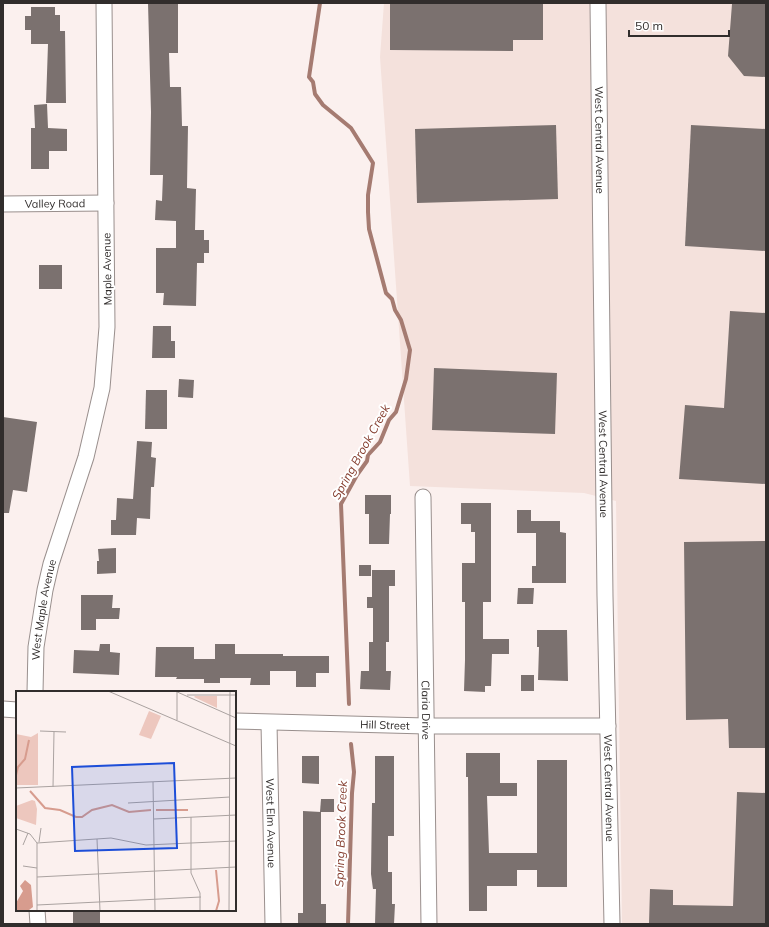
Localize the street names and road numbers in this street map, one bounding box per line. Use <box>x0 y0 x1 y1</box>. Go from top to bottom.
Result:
street label: West Central Avenue <box>592 86 607 194</box>
street label: Valley Road <box>25 196 85 211</box>
street label: Maple Avenue <box>99 233 115 305</box>
street label: West Central Avenue <box>596 410 611 518</box>
street label: West Maple Avenue <box>29 557 59 660</box>
street label: Claria Drive <box>419 680 433 740</box>
street label: Hill Street <box>360 717 410 733</box>
street label: West Central Avenue <box>601 734 617 842</box>
street label: West Elm Avenue <box>263 778 279 868</box>

